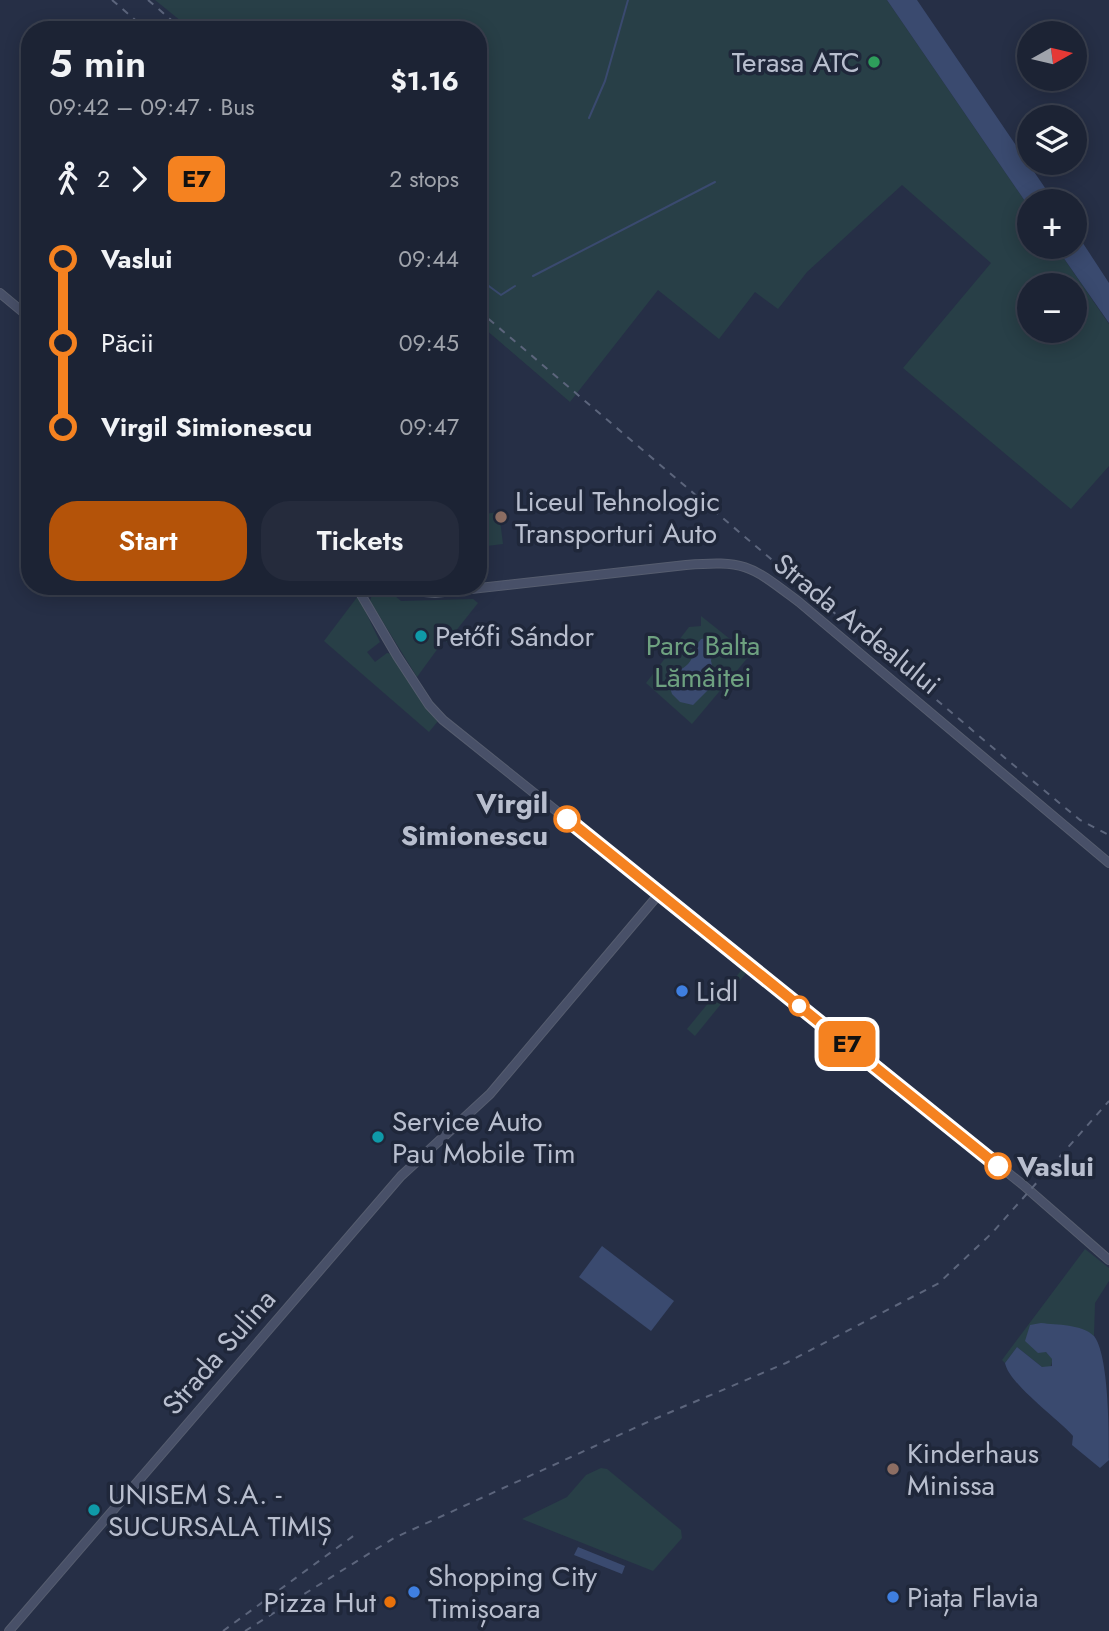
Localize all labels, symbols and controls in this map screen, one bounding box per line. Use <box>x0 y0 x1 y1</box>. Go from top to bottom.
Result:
north arrow <box>1017 21 1087 91</box>
map controls <box>1017 21 1087 343</box>
text: 5 min <box>49 36 146 91</box>
place label: Terasa ATC <box>732 42 860 83</box>
marker: Terasa ATC <box>866 54 882 70</box>
text: $1.16 <box>391 62 459 100</box>
text: 09:42 – 09:47 · Bus <box>49 90 255 124</box>
button: layers <box>1017 105 1087 175</box>
icon: walk <box>49 160 87 198</box>
icon: forward <box>120 160 158 198</box>
text: E7 <box>182 161 211 196</box>
text: 2 <box>97 162 110 196</box>
text: 2 stops <box>389 162 459 196</box>
button: + <box>1017 189 1087 259</box>
text: Vaslui <box>101 240 173 278</box>
text: 09:44 <box>398 242 459 276</box>
button: − <box>1017 273 1087 343</box>
text: Păcii <box>101 324 154 362</box>
text: 09:45 <box>399 326 459 360</box>
text: Virgil Simionescu <box>101 408 312 446</box>
text: 09:47 <box>400 410 459 444</box>
place label: Liceul Tehnologic Transporturi Auto <box>515 481 720 554</box>
button: Start <box>49 501 247 581</box>
button: Tickets <box>261 501 459 581</box>
marker: Liceul Tehnologic Transporturi Auto <box>493 509 509 525</box>
street label: Strada Ardealului <box>765 544 949 704</box>
place label: Petőfi Sándor <box>435 616 594 657</box>
park label: Parc Balta Lămâiței <box>646 625 760 698</box>
marker: Petőfi Sándor <box>413 628 429 644</box>
place label: Virgil Simionescu <box>401 783 548 856</box>
marker: Virgil Simionescu <box>554 806 580 832</box>
place label: Lidl <box>696 971 738 1012</box>
marker: Lidl <box>674 983 690 999</box>
unlabelled marker <box>789 996 809 1016</box>
line badge: E7 <box>816 1021 878 1067</box>
text: E7 <box>833 1026 861 1061</box>
place label: Service Auto Pau Mobile Tim <box>392 1101 576 1174</box>
marker: Service Auto Pau Mobile Tim <box>370 1129 386 1145</box>
place label: Vaslui <box>1016 1146 1094 1187</box>
marker: Vaslui <box>985 1153 1011 1179</box>
street label: Strada Sulina <box>153 1280 285 1424</box>
place label: Kinderhaus Minissa <box>907 1433 1039 1506</box>
marker: Kinderhaus Minissa <box>885 1461 901 1477</box>
place label: UNISEM S.A. - SUCURSALA TIMIȘ <box>108 1474 332 1547</box>
marker: UNISEM S.A. - SUCURSALA TIMIȘ <box>86 1502 102 1518</box>
place label: Shopping City Timișoara <box>428 1556 598 1629</box>
place label: Piața Flavia <box>907 1577 1039 1618</box>
place label: Pizza Hut <box>263 1582 376 1623</box>
marker: Shopping City Timișoara <box>406 1584 422 1600</box>
marker: Piața Flavia <box>885 1589 901 1605</box>
marker: Pizza Hut <box>382 1594 398 1610</box>

